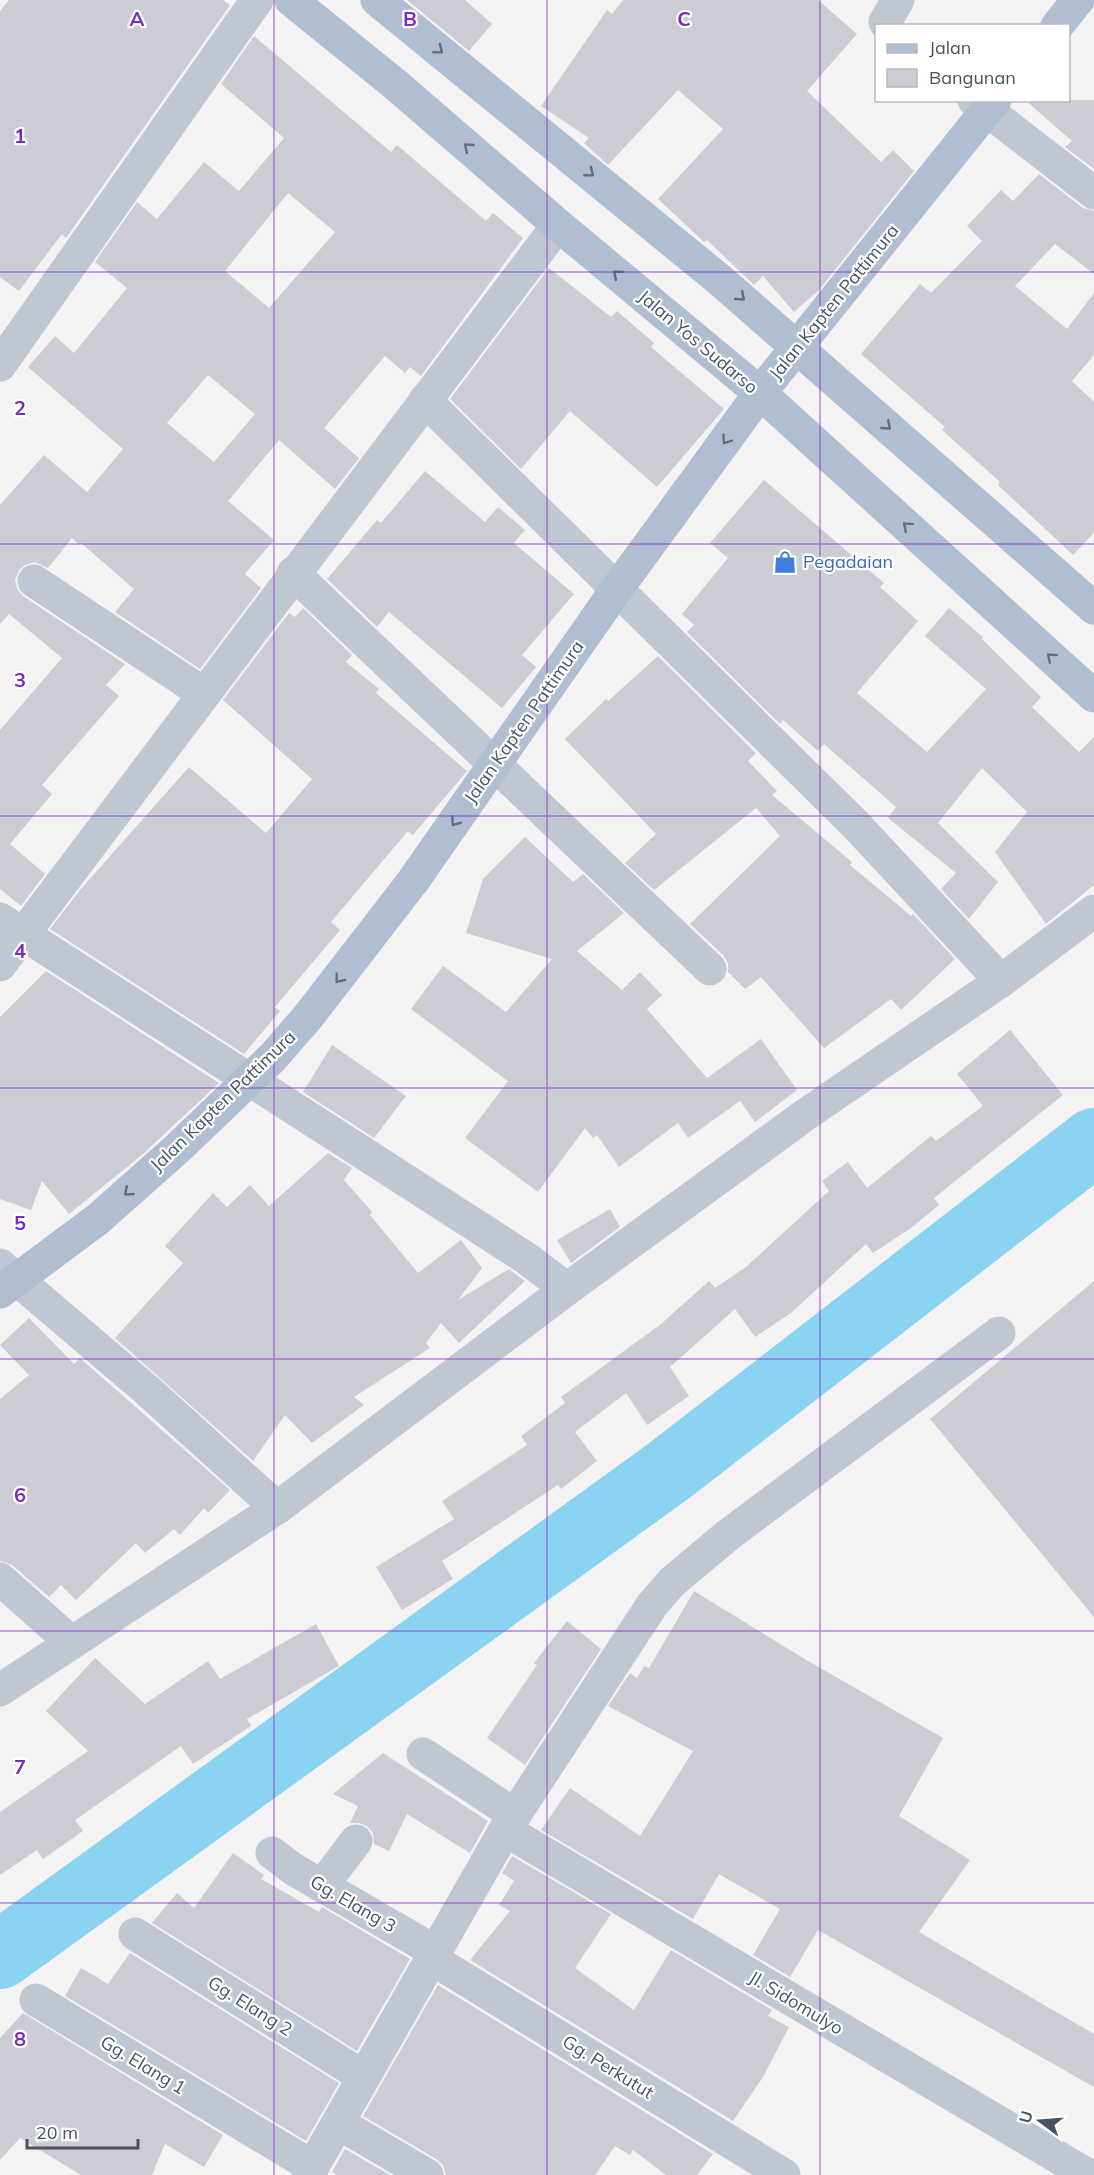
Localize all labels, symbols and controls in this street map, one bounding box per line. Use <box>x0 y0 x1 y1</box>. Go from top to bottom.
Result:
text: A <box>130 6 145 31</box>
text: B <box>403 6 417 31</box>
text: C <box>677 6 691 31</box>
legend <box>875 24 1070 102</box>
text: Jalan <box>929 36 971 59</box>
one-way arrow <box>432 43 443 54</box>
text: Bangunan <box>929 66 1016 89</box>
text: 1 <box>14 123 26 148</box>
one-way arrow <box>464 144 475 155</box>
one-way arrow <box>583 166 594 177</box>
street label: Jalan Kapten Pattimura <box>764 219 903 384</box>
one-way arrow <box>613 270 624 281</box>
street label: Jalan Yos Sudarso <box>634 285 763 398</box>
one-way arrow <box>734 290 745 301</box>
text: 2 <box>14 395 26 420</box>
one-way arrow <box>880 419 891 430</box>
one-way arrow <box>722 434 733 445</box>
one-way arrow <box>903 522 913 533</box>
shop icon: Pegadaian <box>772 549 798 575</box>
place label: Pegadaian <box>803 550 893 573</box>
street label: Jalan Kapten Pattimura <box>459 636 588 808</box>
one-way arrow <box>1047 653 1057 664</box>
text: 3 <box>14 667 26 692</box>
one-way arrow <box>451 815 462 826</box>
text: 4 <box>14 938 26 963</box>
one-way arrow <box>335 972 346 983</box>
street label: Jalan Kapten Pattimura <box>145 1025 300 1176</box>
one-way arrow <box>125 1185 135 1196</box>
text: 5 <box>14 1210 26 1235</box>
text: 6 <box>14 1482 26 1507</box>
text: 7 <box>14 1754 26 1779</box>
street label: Gg. Elang 3 <box>306 1870 400 1937</box>
street label: Jl. Sidomulyo <box>745 1965 848 2040</box>
street label: Gg. Elang 2 <box>204 1971 297 2041</box>
text: 8 <box>14 2026 26 2051</box>
street label: Gg. Elang 1 <box>96 2030 190 2099</box>
street label: Gg. Perkutut <box>558 2030 658 2104</box>
north arrow <box>1010 2091 1070 2151</box>
text: U <box>1014 2108 1037 2125</box>
scale bar <box>27 2112 138 2150</box>
text: 20 m <box>36 2121 78 2144</box>

